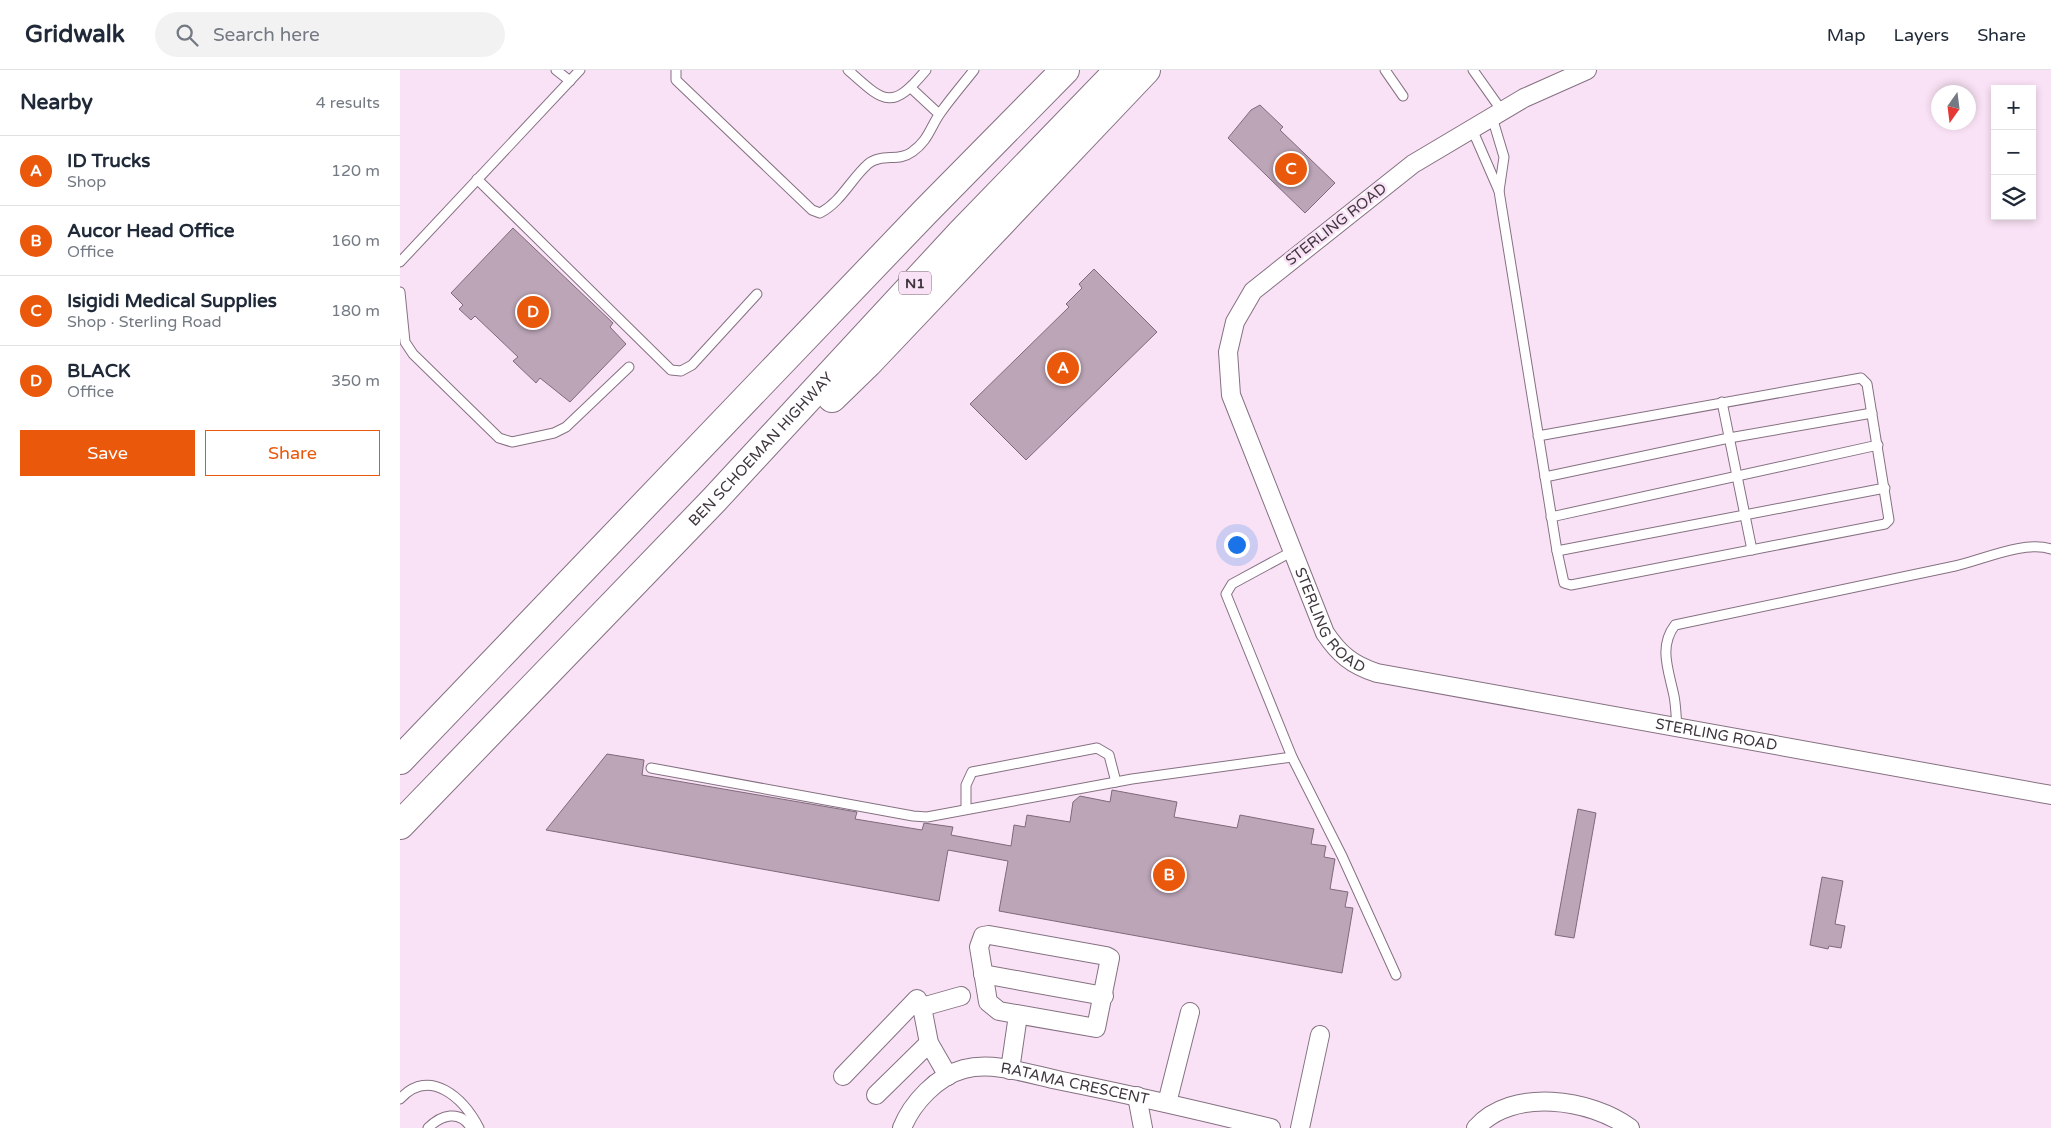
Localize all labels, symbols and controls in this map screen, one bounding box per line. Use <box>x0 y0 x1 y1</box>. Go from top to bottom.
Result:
search box <box>155 12 505 57</box>
text: Gridwalk <box>25 20 125 49</box>
icon: search <box>173 21 201 49</box>
text: Search here <box>213 24 320 46</box>
text: Map <box>1827 24 1866 46</box>
text: Layers <box>1894 24 1949 46</box>
text: Share <box>1977 24 2026 46</box>
north arrow <box>1931 85 1976 130</box>
map controls <box>1991 85 2036 220</box>
button: + <box>1991 85 2036 130</box>
text: Nearby <box>20 90 93 115</box>
text: 4 results <box>316 93 380 113</box>
button: − <box>1991 130 2036 175</box>
text: ID Trucks <box>67 150 150 172</box>
pin: C <box>1275 150 1307 188</box>
text: A <box>30 161 42 181</box>
text: 120 m <box>331 161 380 181</box>
text: Shop <box>67 172 106 192</box>
button: layers <box>1991 175 2036 220</box>
street label: STERLING ROAD <box>1282 179 1390 269</box>
text: Aucor Head Office <box>67 220 235 242</box>
text: B <box>30 231 42 251</box>
text: 160 m <box>331 231 380 251</box>
text: Office <box>67 242 114 262</box>
road number: N1 <box>899 272 931 294</box>
text: Isigidi Medical Supplies <box>67 290 277 312</box>
pin: D <box>517 293 549 331</box>
text: C <box>30 301 42 321</box>
text: 180 m <box>331 301 380 321</box>
text: Shop · Sterling Road <box>67 312 222 332</box>
pin: A <box>1047 349 1079 387</box>
text: BLACK <box>67 360 131 382</box>
street label: BEN SCHOEMAN HIGHWAY <box>685 368 837 530</box>
text: D <box>30 371 42 391</box>
text: 350 m <box>331 371 380 391</box>
text: Office <box>67 382 114 402</box>
button: Save <box>20 430 195 476</box>
button: Share <box>205 430 380 476</box>
your location <box>1224 532 1250 558</box>
street label: STERLING ROAD <box>1291 565 1368 676</box>
street label: STERLING ROAD <box>1654 715 1779 754</box>
pin: B <box>1153 856 1185 894</box>
street label: RATAMA CRESCENT <box>999 1059 1151 1108</box>

